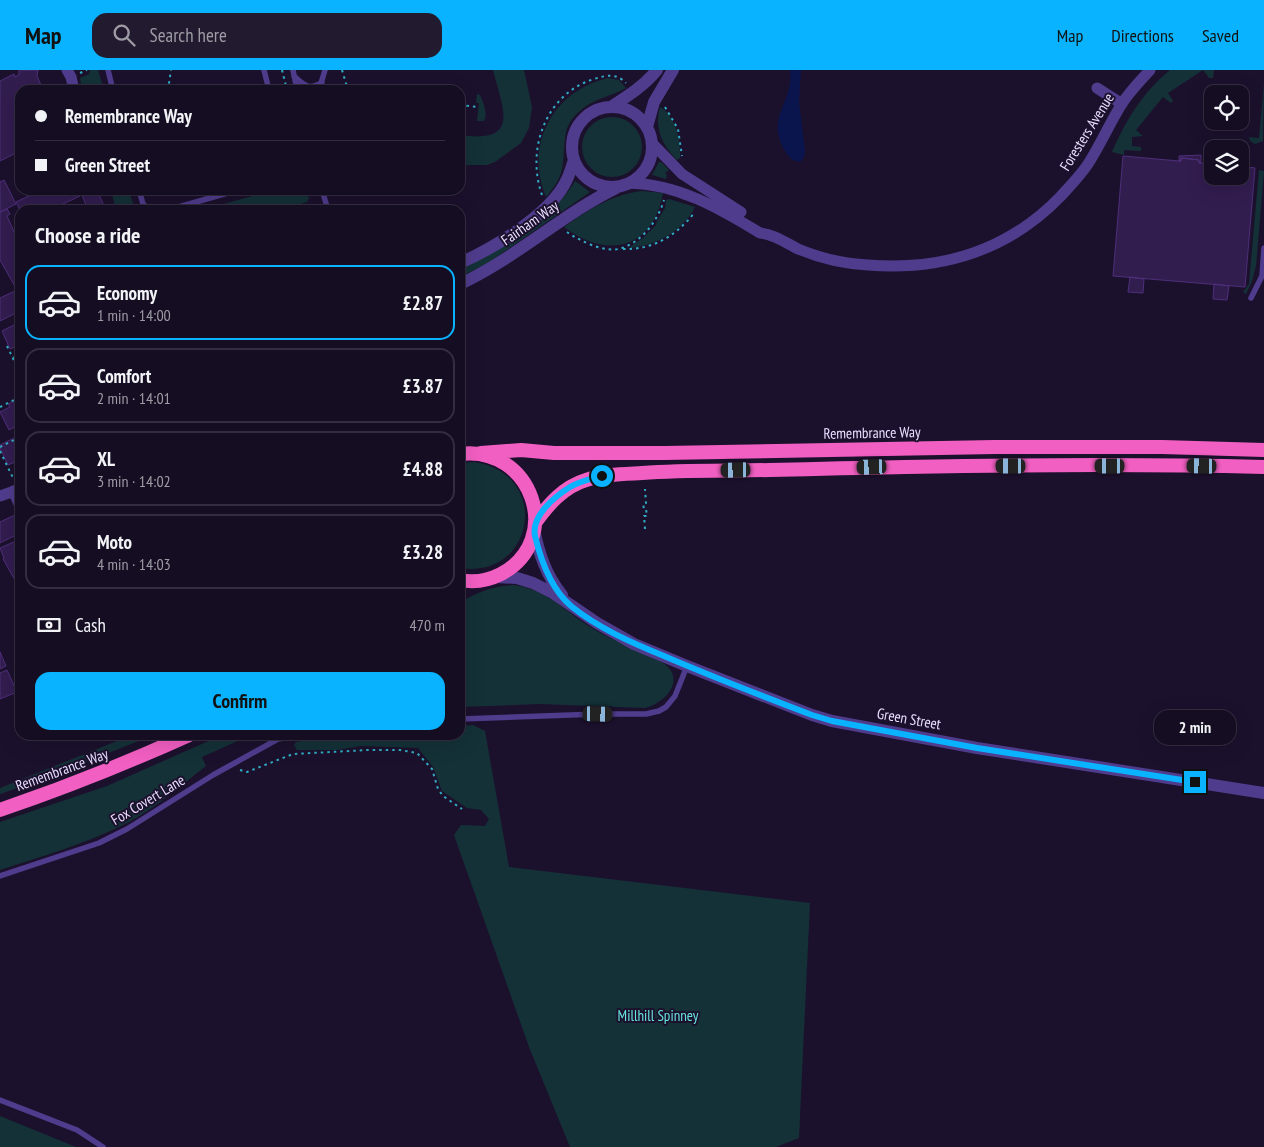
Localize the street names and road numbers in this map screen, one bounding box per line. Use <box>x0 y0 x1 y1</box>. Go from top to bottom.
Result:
street label: Foresters Avenue <box>1055 89 1118 174</box>
street label: Fairham Way <box>497 196 563 249</box>
street label: Remembrance Way <box>823 422 921 443</box>
street label: Green Street <box>876 704 943 733</box>
street label: Remembrance Way <box>13 744 111 795</box>
street label: Fox Covert Lane <box>107 770 188 829</box>

